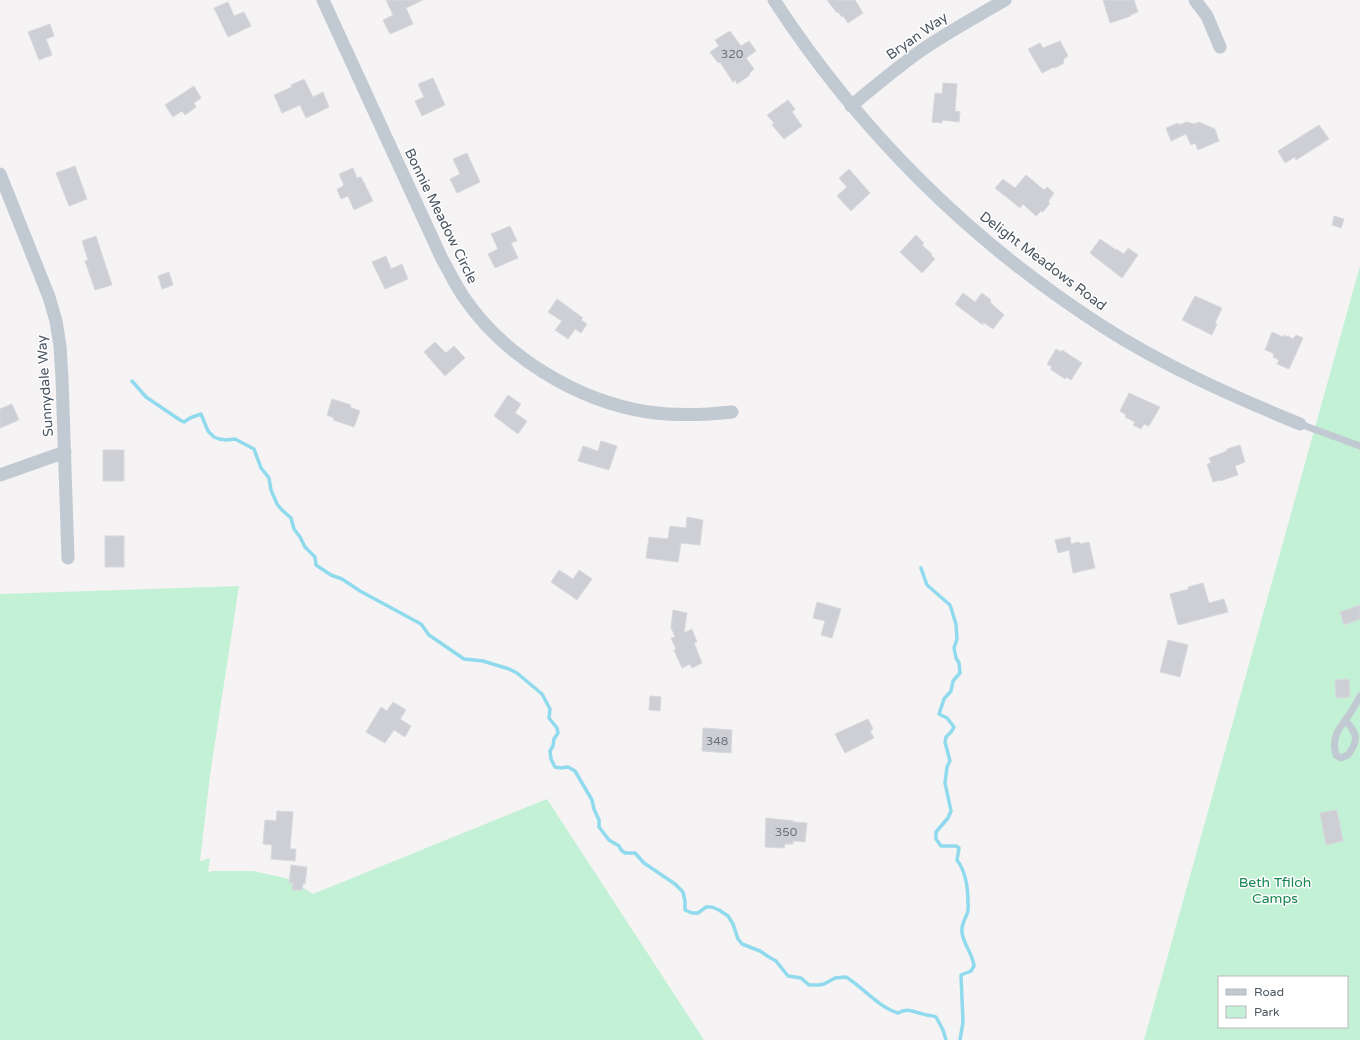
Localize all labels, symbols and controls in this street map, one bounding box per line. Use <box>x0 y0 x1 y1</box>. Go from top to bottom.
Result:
street label: Bryan Way <box>883 8 951 63</box>
house number: 320 <box>721 47 744 61</box>
street label: Bonnie Meadow Circle <box>401 145 481 287</box>
street label: Delight Meadows Road <box>976 208 1110 314</box>
street label: Sunnydale Way <box>33 334 57 437</box>
house number: 348 <box>706 734 728 748</box>
house number: 350 <box>775 825 798 839</box>
park label: Beth Tfiloh Camps <box>1239 874 1311 907</box>
legend <box>1218 976 1348 1028</box>
text: Road <box>1254 985 1284 999</box>
text: Park <box>1254 1005 1280 1019</box>

